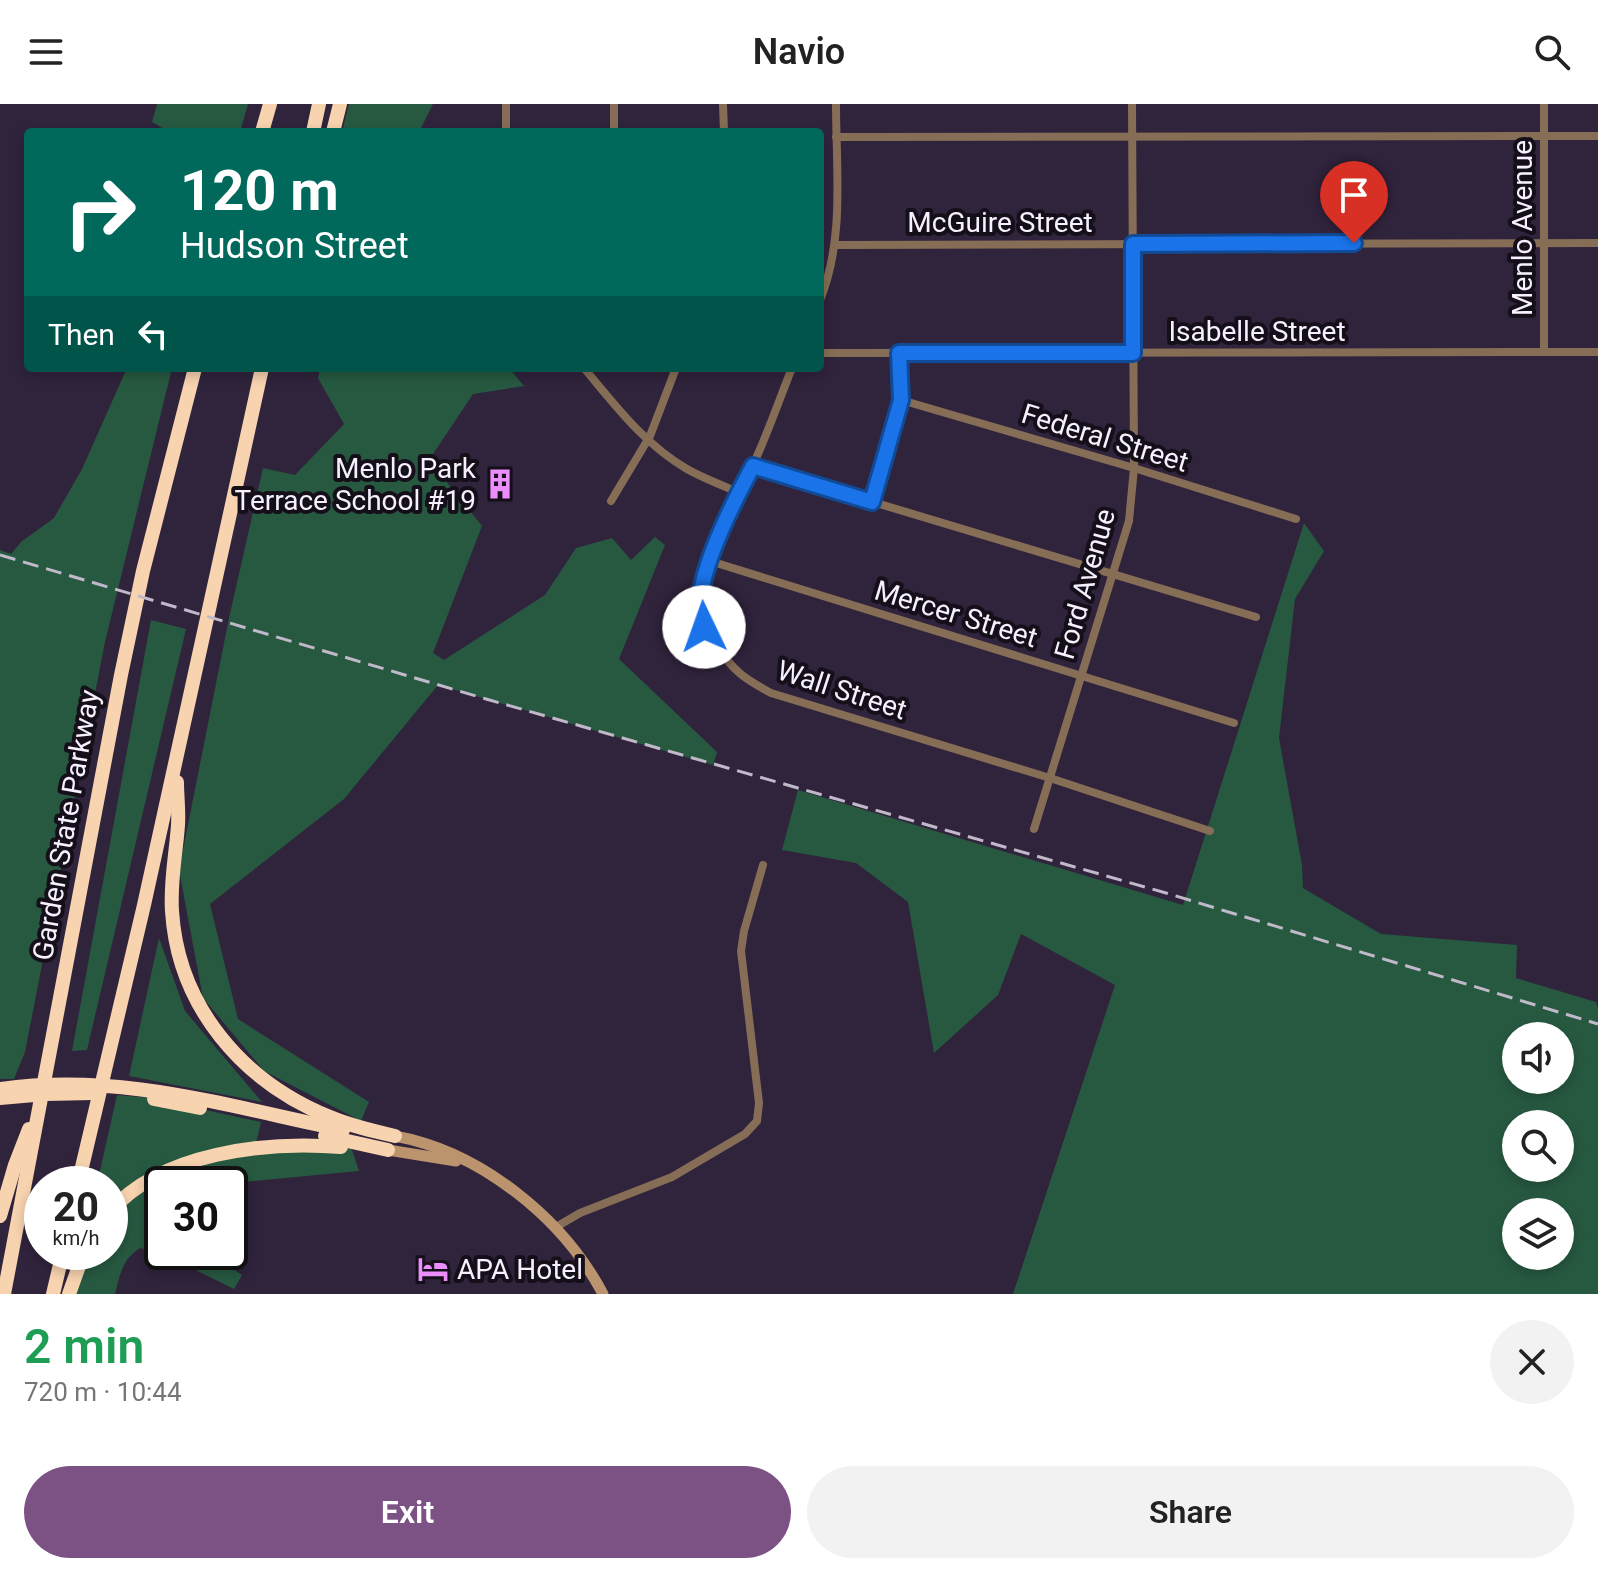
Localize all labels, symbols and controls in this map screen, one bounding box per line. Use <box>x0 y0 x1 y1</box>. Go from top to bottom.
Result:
icon: menu <box>24 30 68 74</box>
icon: search <box>1530 30 1574 74</box>
text: Navio <box>753 31 845 73</box>
street label: Menlo Avenue <box>1506 140 1539 316</box>
text: 120 m <box>180 158 339 224</box>
icon: right <box>48 160 152 264</box>
pin <box>1320 161 1388 243</box>
icon: arrive <box>1332 173 1376 217</box>
street label: McGuire Street <box>907 206 1093 239</box>
text: Hudson Street <box>180 225 409 267</box>
icon: left <box>131 312 175 356</box>
street label: Isabelle Street <box>1168 315 1346 348</box>
text: Then <box>48 317 115 352</box>
street label: Federal Street <box>1018 397 1192 479</box>
place label: Menlo Park Terrace School #19 <box>235 452 477 517</box>
building icon: Menlo Park Terrace School #19 <box>483 467 517 501</box>
street label: Ford Avenue <box>1048 505 1122 663</box>
street label: Mercer Street <box>871 574 1041 654</box>
position arrow <box>662 585 746 669</box>
street label: Wall Street <box>773 654 911 726</box>
street label: Garden State Parkway <box>26 687 106 963</box>
map controls <box>1502 1022 1574 1270</box>
button: sound <box>1502 1022 1574 1094</box>
button: search <box>1502 1110 1574 1182</box>
speed limit sign: 30 <box>144 1166 248 1270</box>
text: 20 <box>53 1184 99 1231</box>
button: layers <box>1502 1198 1574 1270</box>
text: km/h <box>53 1226 99 1250</box>
hotel icon: APA Hotel <box>416 1252 450 1286</box>
place label: APA Hotel <box>457 1253 583 1286</box>
text: 2 min <box>24 1318 144 1375</box>
button: close <box>1490 1320 1574 1404</box>
text: 720 m · 10:44 <box>24 1377 182 1407</box>
button: Exit <box>24 1466 791 1558</box>
button: Share <box>807 1466 1574 1558</box>

